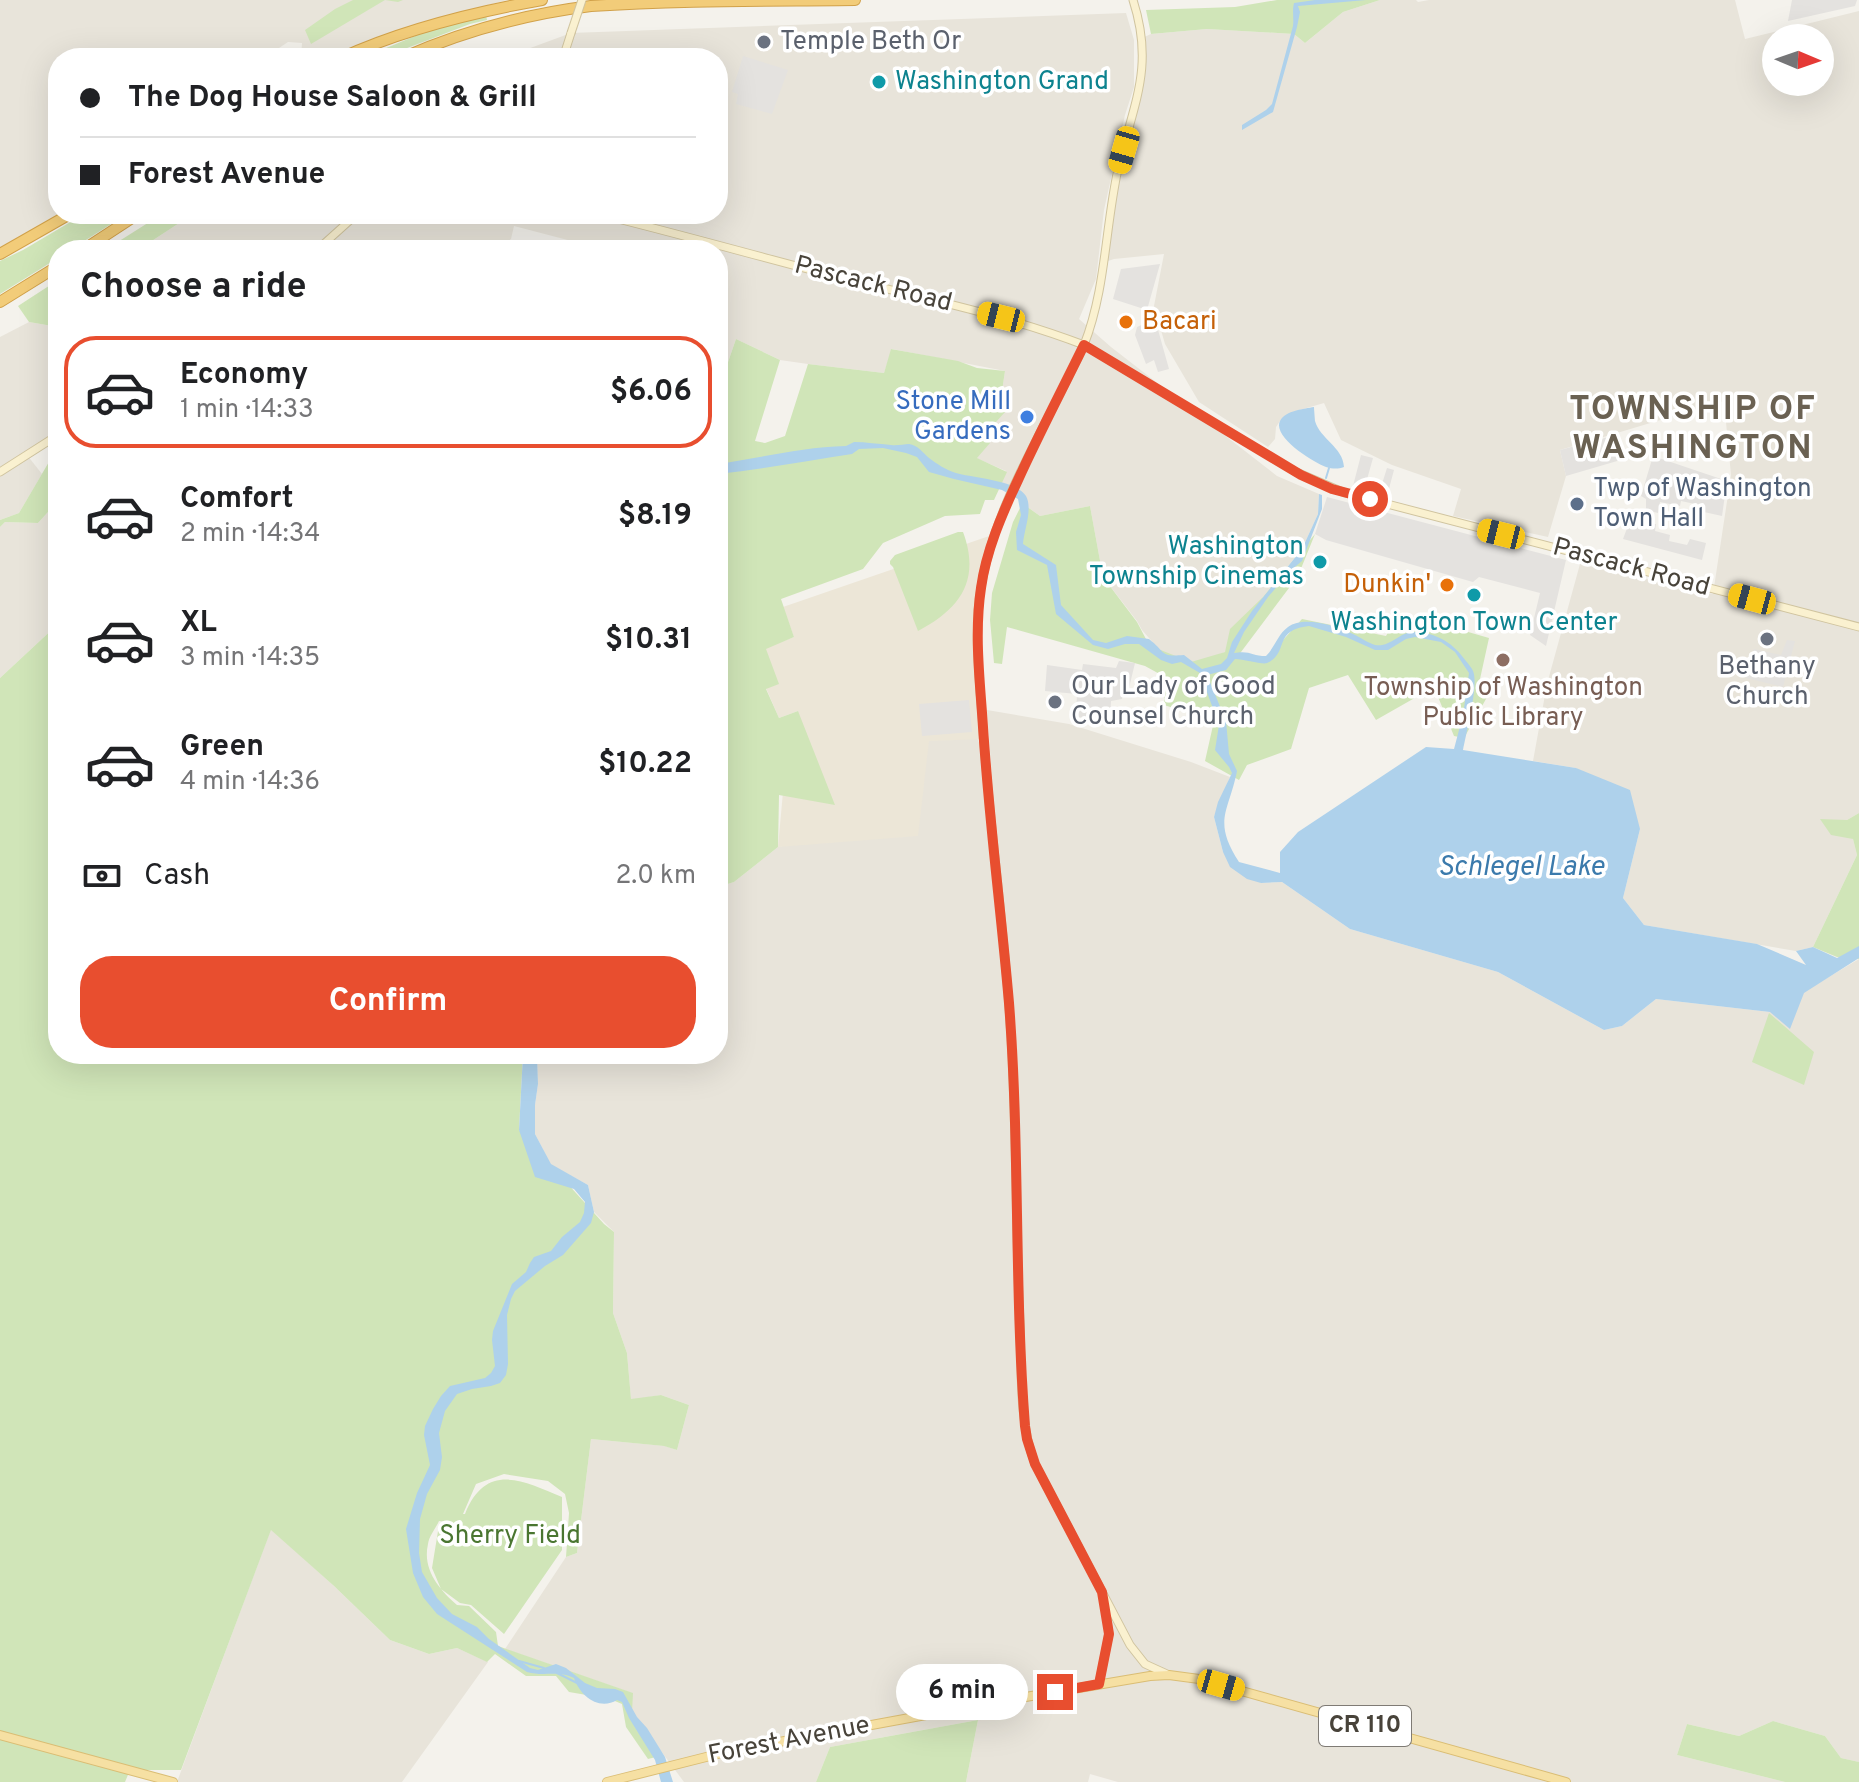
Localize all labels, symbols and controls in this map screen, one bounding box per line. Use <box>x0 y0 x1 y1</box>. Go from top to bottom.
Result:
north arrow <box>1762 24 1834 96</box>
map controls <box>1762 24 1834 96</box>
place label: Temple Beth Or <box>780 26 961 59</box>
marker: Temple Beth Or <box>755 33 773 51</box>
place label: Washington Grand <box>895 66 1109 99</box>
marker: Washington Grand <box>870 73 888 91</box>
text: The Dog House Saloon & Grill <box>128 80 537 117</box>
car <box>1106 124 1142 176</box>
text: Forest Avenue <box>128 157 325 194</box>
street label: Pascack Road <box>791 249 955 321</box>
text: Choose a ride <box>80 265 306 311</box>
car <box>975 300 1027 334</box>
place label: Bacari <box>1142 306 1217 339</box>
marker: Bacari <box>1117 313 1135 331</box>
icon: car <box>84 356 156 428</box>
text: Economy <box>180 357 308 394</box>
text: $6.06 <box>610 374 692 411</box>
place label: Stone Mill Gardens <box>895 386 1011 449</box>
district label: TOWNSHIP OF WASHINGTON <box>1569 389 1817 471</box>
text: 1 min · 14:33 <box>180 394 314 427</box>
marker: Stone Mill Gardens <box>1018 408 1036 426</box>
place label: Twp of Washington Town Hall <box>1593 473 1812 536</box>
icon: car <box>84 480 156 552</box>
text: Comfort <box>180 481 293 518</box>
route start <box>1352 481 1388 517</box>
marker: Twp of Washington Town Hall <box>1568 495 1586 513</box>
text: $8.19 <box>618 498 692 535</box>
car <box>1475 517 1527 551</box>
text: 2 min · 14:34 <box>180 518 320 551</box>
place label: Washington Township Cinemas <box>1089 531 1304 594</box>
street label: Pascack Road <box>1549 531 1713 605</box>
marker: Washington Township Cinemas <box>1311 553 1329 571</box>
place label: Dunkin' <box>1343 569 1431 602</box>
marker: Dunkin' <box>1438 576 1456 594</box>
car <box>1726 581 1778 617</box>
marker: Washington Town Center <box>1465 586 1483 604</box>
icon: car <box>84 604 156 676</box>
text: XL <box>180 605 217 642</box>
place label: Washington Town Center <box>1330 607 1618 640</box>
text: $10.31 <box>605 622 692 659</box>
marker: Bethany Church <box>1758 630 1776 648</box>
text: 3 min · 14:35 <box>180 642 320 675</box>
marker: Township of Washington Public Library <box>1494 651 1512 669</box>
place label: Bethany Church <box>1718 651 1816 714</box>
place label: Our Lady of Good Counsel Church <box>1071 671 1276 734</box>
place label: Township of Washington Public Library <box>1363 672 1643 735</box>
marker: Our Lady of Good Counsel Church <box>1046 693 1064 711</box>
icon: car <box>84 728 156 800</box>
text: Green <box>180 729 264 766</box>
text: $10.22 <box>598 746 692 783</box>
text: 4 min · 14:36 <box>180 766 320 799</box>
water label: Schlegel Lake <box>1438 850 1605 886</box>
icon: cash <box>80 854 124 898</box>
text: Cash <box>144 858 210 895</box>
text: 2.0 km <box>615 860 696 893</box>
button: Confirm <box>80 956 696 1048</box>
park label: Sherry Field <box>439 1520 581 1553</box>
callout: 6 min <box>895 1664 1027 1720</box>
car <box>1195 1667 1247 1703</box>
route end <box>1037 1674 1073 1710</box>
text: 6 min <box>928 1675 996 1708</box>
road number: CR 110 <box>1319 1706 1411 1746</box>
street label: Forest Avenue <box>705 1709 873 1773</box>

